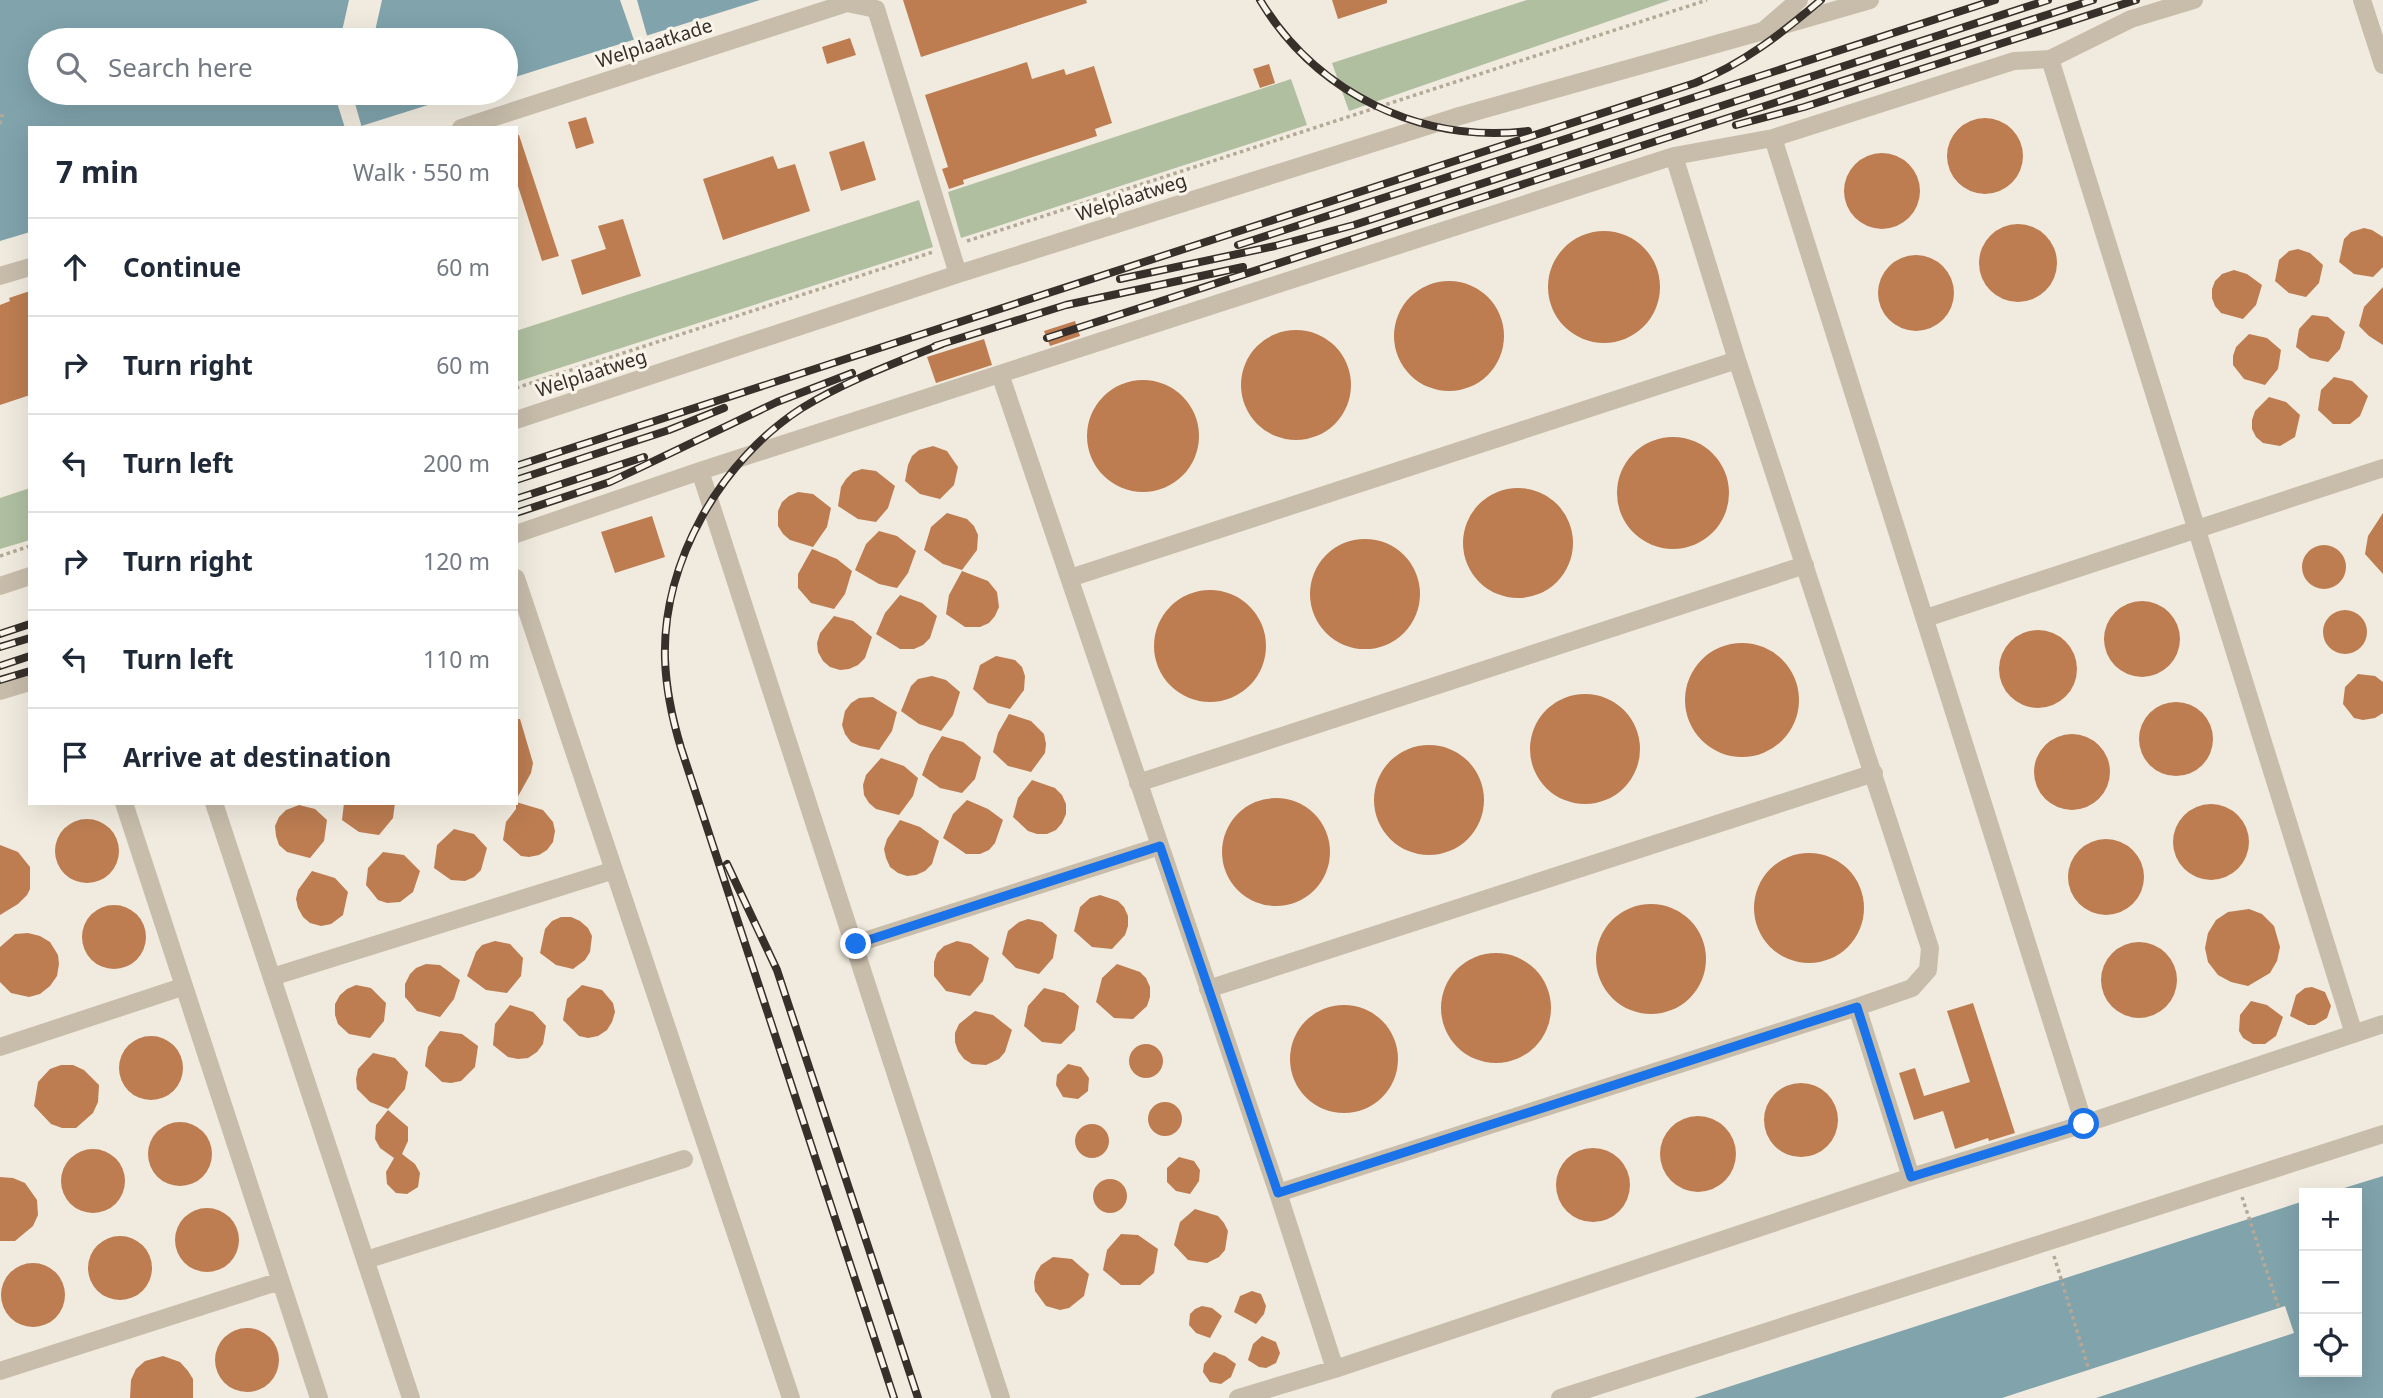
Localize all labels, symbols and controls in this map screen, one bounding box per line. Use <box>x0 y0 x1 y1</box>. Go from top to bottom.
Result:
street label: Welplaatkade <box>592 12 716 74</box>
search box <box>28 28 518 105</box>
icon: search <box>52 48 90 86</box>
text: Search here <box>108 49 253 85</box>
text: 7 min <box>56 151 139 192</box>
text: Walk · 550 m <box>353 156 490 188</box>
street label: Welplaatweg <box>1072 167 1190 227</box>
icon: ahead <box>56 248 94 286</box>
text: Continue <box>123 249 241 285</box>
text: 60 m <box>436 251 490 283</box>
street label: Welplaatweg <box>532 343 650 403</box>
icon: right <box>56 346 94 384</box>
text: Turn right <box>123 347 253 383</box>
text: 60 m <box>436 349 490 381</box>
icon: left <box>56 444 94 482</box>
text: Turn left <box>123 445 234 481</box>
text: 200 m <box>423 447 490 479</box>
icon: right <box>56 542 94 580</box>
text: Turn right <box>123 543 253 579</box>
text: 120 m <box>423 545 490 577</box>
icon: left <box>56 640 94 678</box>
text: Turn left <box>123 641 234 677</box>
text: 110 m <box>423 643 490 675</box>
icon: arrive <box>56 738 94 776</box>
text: Arrive at destination <box>123 739 392 775</box>
route end <box>840 928 871 959</box>
route start <box>2068 1108 2099 1139</box>
map controls <box>2299 1188 2362 1377</box>
button: + <box>2299 1188 2362 1251</box>
button: − <box>2299 1251 2362 1314</box>
button: locate <box>2299 1314 2362 1377</box>

